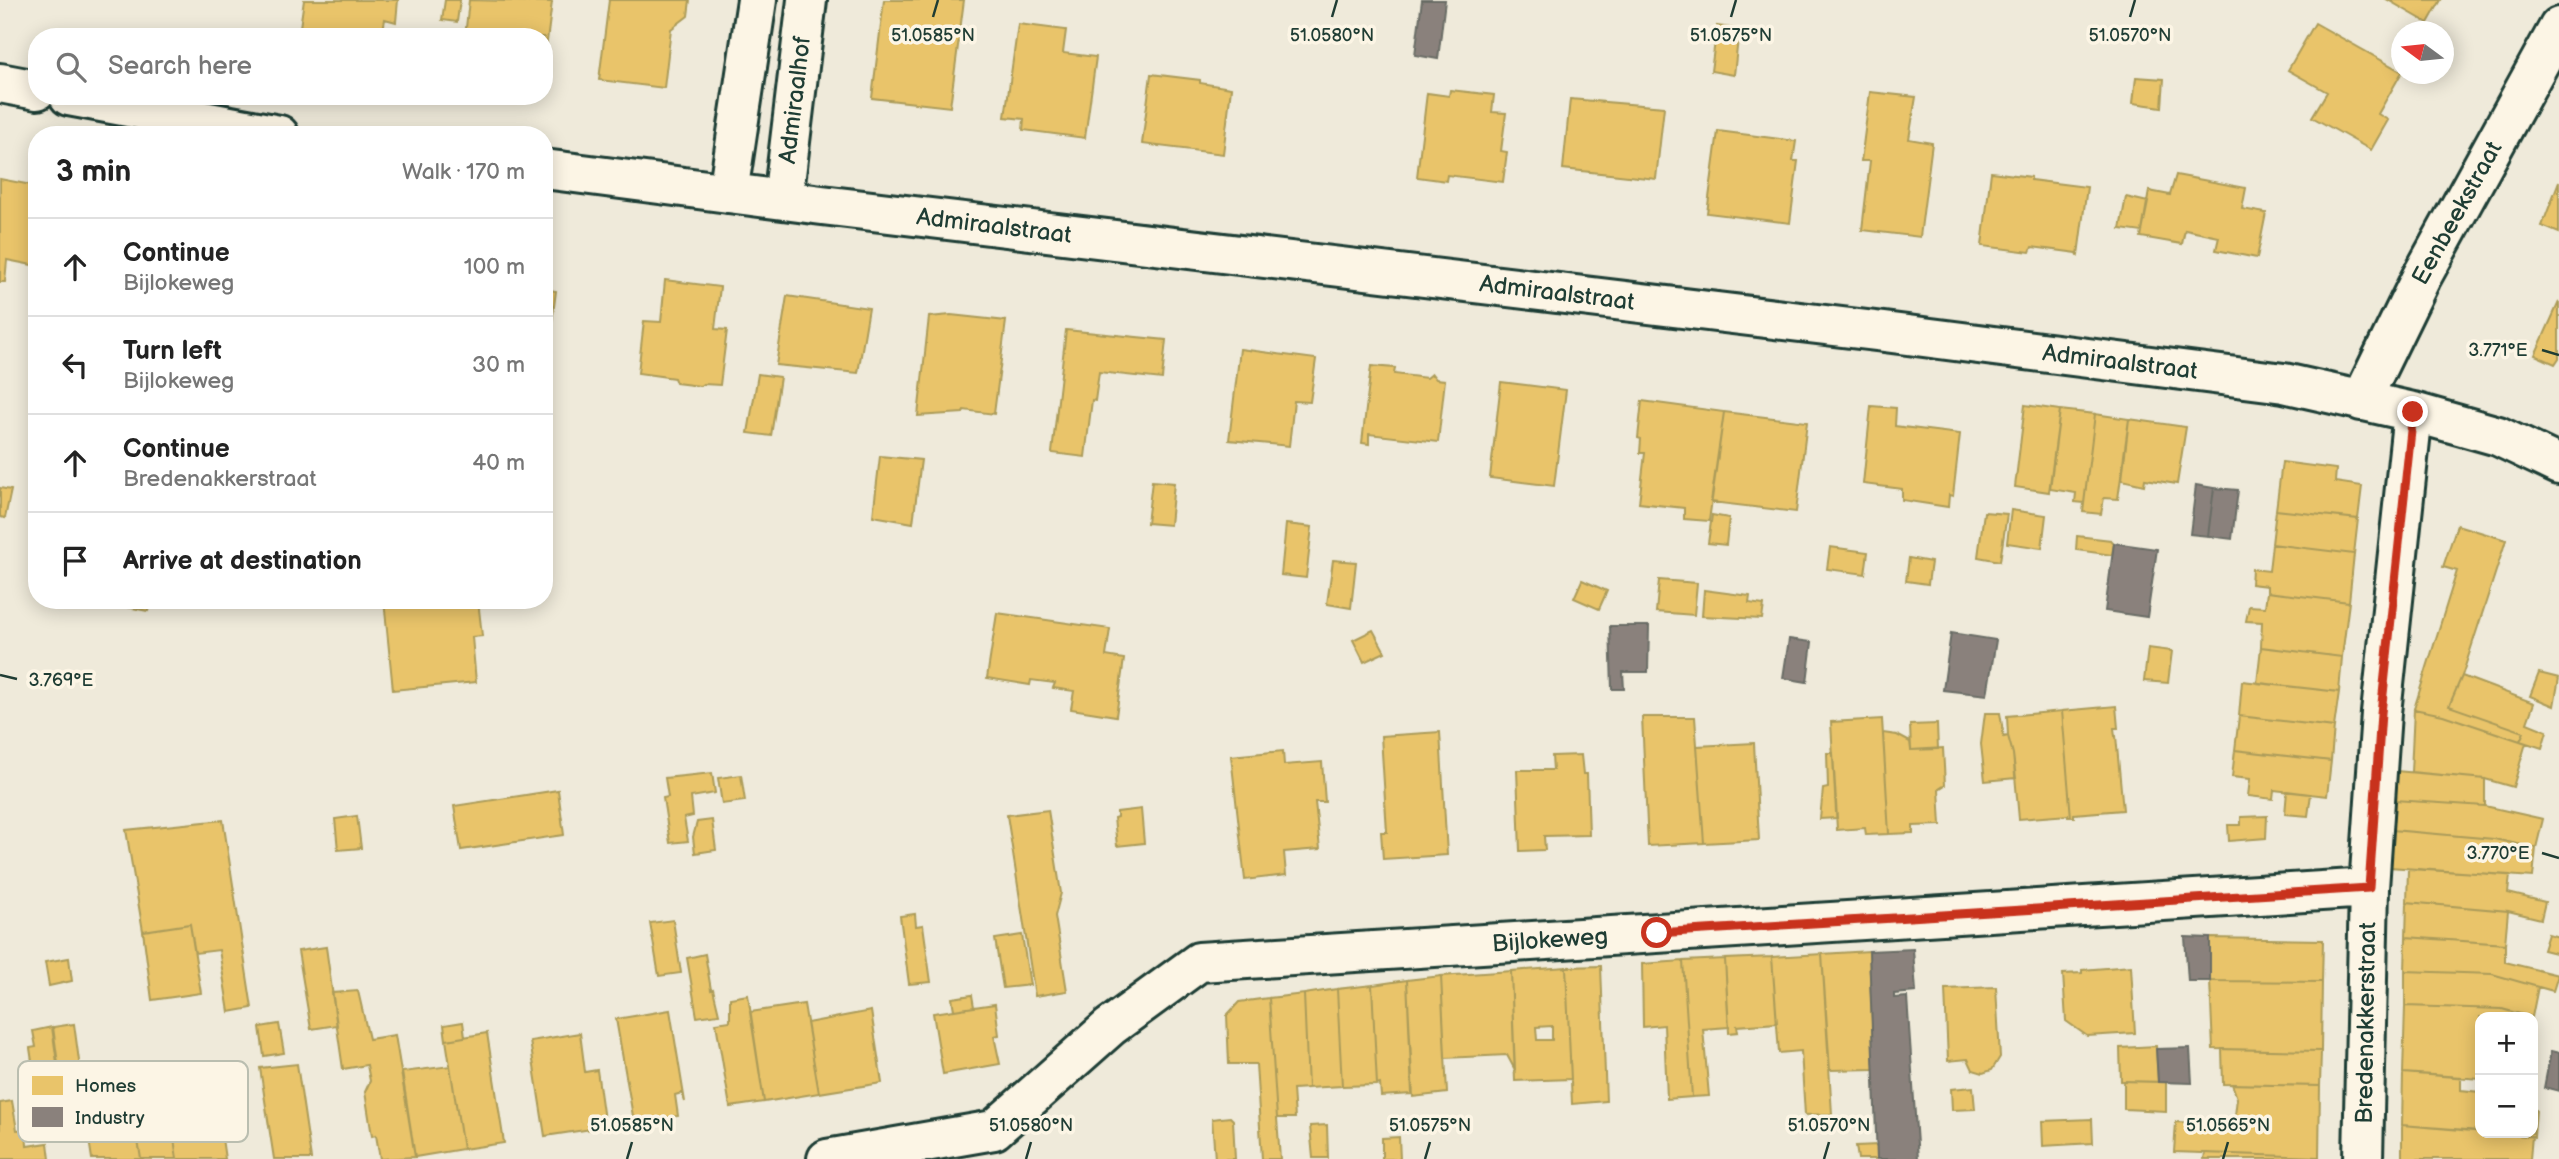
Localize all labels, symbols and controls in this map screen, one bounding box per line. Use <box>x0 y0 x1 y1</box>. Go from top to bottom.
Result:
north arrow <box>2391 21 2454 84</box>
text: 51.0585°N <box>891 25 975 46</box>
text: 51.0580°N <box>1290 25 1374 46</box>
text: 51.0575°N <box>1690 25 1772 46</box>
text: 51.0570°N <box>2089 25 2171 46</box>
search box <box>28 28 553 105</box>
street label: Admiraalhof <box>773 34 817 165</box>
icon: search <box>52 48 90 86</box>
text: Search here <box>108 51 252 82</box>
street label: Eenbeekstraat <box>2406 136 2509 290</box>
text: 3 min <box>56 154 131 190</box>
text: Walk · 170 m <box>402 158 525 186</box>
street label: Admiraalstraat <box>915 202 1074 250</box>
text: Continue <box>123 238 230 269</box>
icon: ahead <box>56 248 94 286</box>
text: 100 m <box>464 253 525 281</box>
text: Bijlokeweg <box>123 269 234 297</box>
street label: Admiraalstraat <box>1478 269 1637 317</box>
text: Turn left <box>123 336 222 367</box>
street label: Admiraalstraat <box>2041 338 2200 386</box>
text: 3.771°E <box>2468 340 2528 361</box>
icon: left <box>56 346 94 384</box>
text: 30 m <box>472 351 525 379</box>
text: Bijlokeweg <box>123 367 234 395</box>
route end <box>2397 396 2428 427</box>
text: Continue <box>123 434 230 465</box>
icon: ahead <box>56 444 94 482</box>
text: 40 m <box>472 449 525 477</box>
text: Bredenakkerstraat <box>123 465 317 493</box>
icon: arrive <box>56 542 94 580</box>
text: Arrive at destination <box>123 546 362 577</box>
text: 3.769°E <box>29 670 94 691</box>
text: 3.770°E <box>2467 843 2530 864</box>
route start <box>1641 917 1672 948</box>
street label: Bijlokeweg <box>1491 921 1609 959</box>
street label: Bredenakkerstraat <box>2350 921 2382 1124</box>
map controls <box>2475 1012 2538 1138</box>
button: + <box>2475 1012 2538 1075</box>
legend <box>18 1061 248 1142</box>
text: Homes <box>75 1075 136 1098</box>
button: − <box>2475 1075 2538 1138</box>
text: Industry <box>75 1107 145 1130</box>
text: 51.0585°N <box>590 1115 674 1136</box>
text: 51.0580°N <box>989 1115 1073 1136</box>
text: 51.0575°N <box>1389 1115 1471 1136</box>
text: 51.0570°N <box>1788 1115 1870 1136</box>
text: 51.0565°N <box>2186 1115 2270 1136</box>

